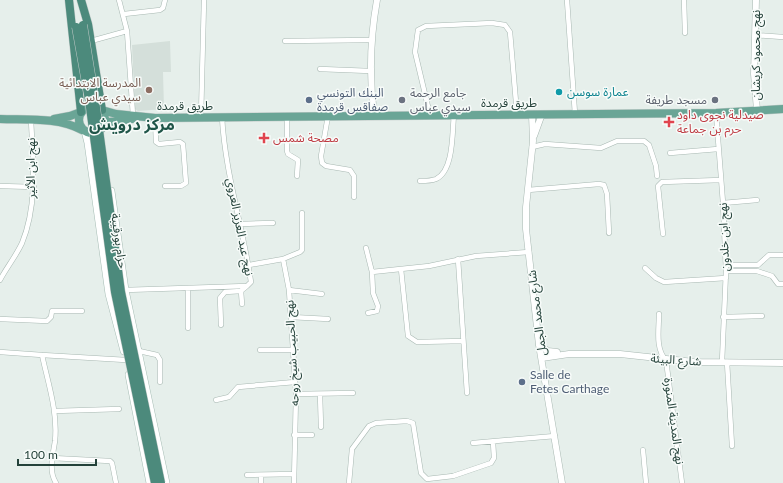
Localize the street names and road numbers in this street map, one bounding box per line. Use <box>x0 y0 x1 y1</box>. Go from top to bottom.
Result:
street label: نهج محمود كريشان <box>748 10 765 100</box>
street label: طريق قرمدة <box>481 95 537 111</box>
street label: طريق قرمدة <box>157 98 213 114</box>
street label: نهج ابن الأثير <box>23 138 40 199</box>
street label: نهج عبد العزيز العروي <box>221 177 257 278</box>
street label: نهج ابن خلدون <box>715 202 734 272</box>
street label: حزام بورقيبة <box>106 212 131 270</box>
street label: شارع محمد الجمل <box>524 269 551 357</box>
street label: نهج الحبيب شيخ روحه <box>281 300 304 406</box>
street label: شارع البيئة <box>650 350 702 371</box>
street label: نهج المدينة المنورة <box>659 377 688 466</box>

